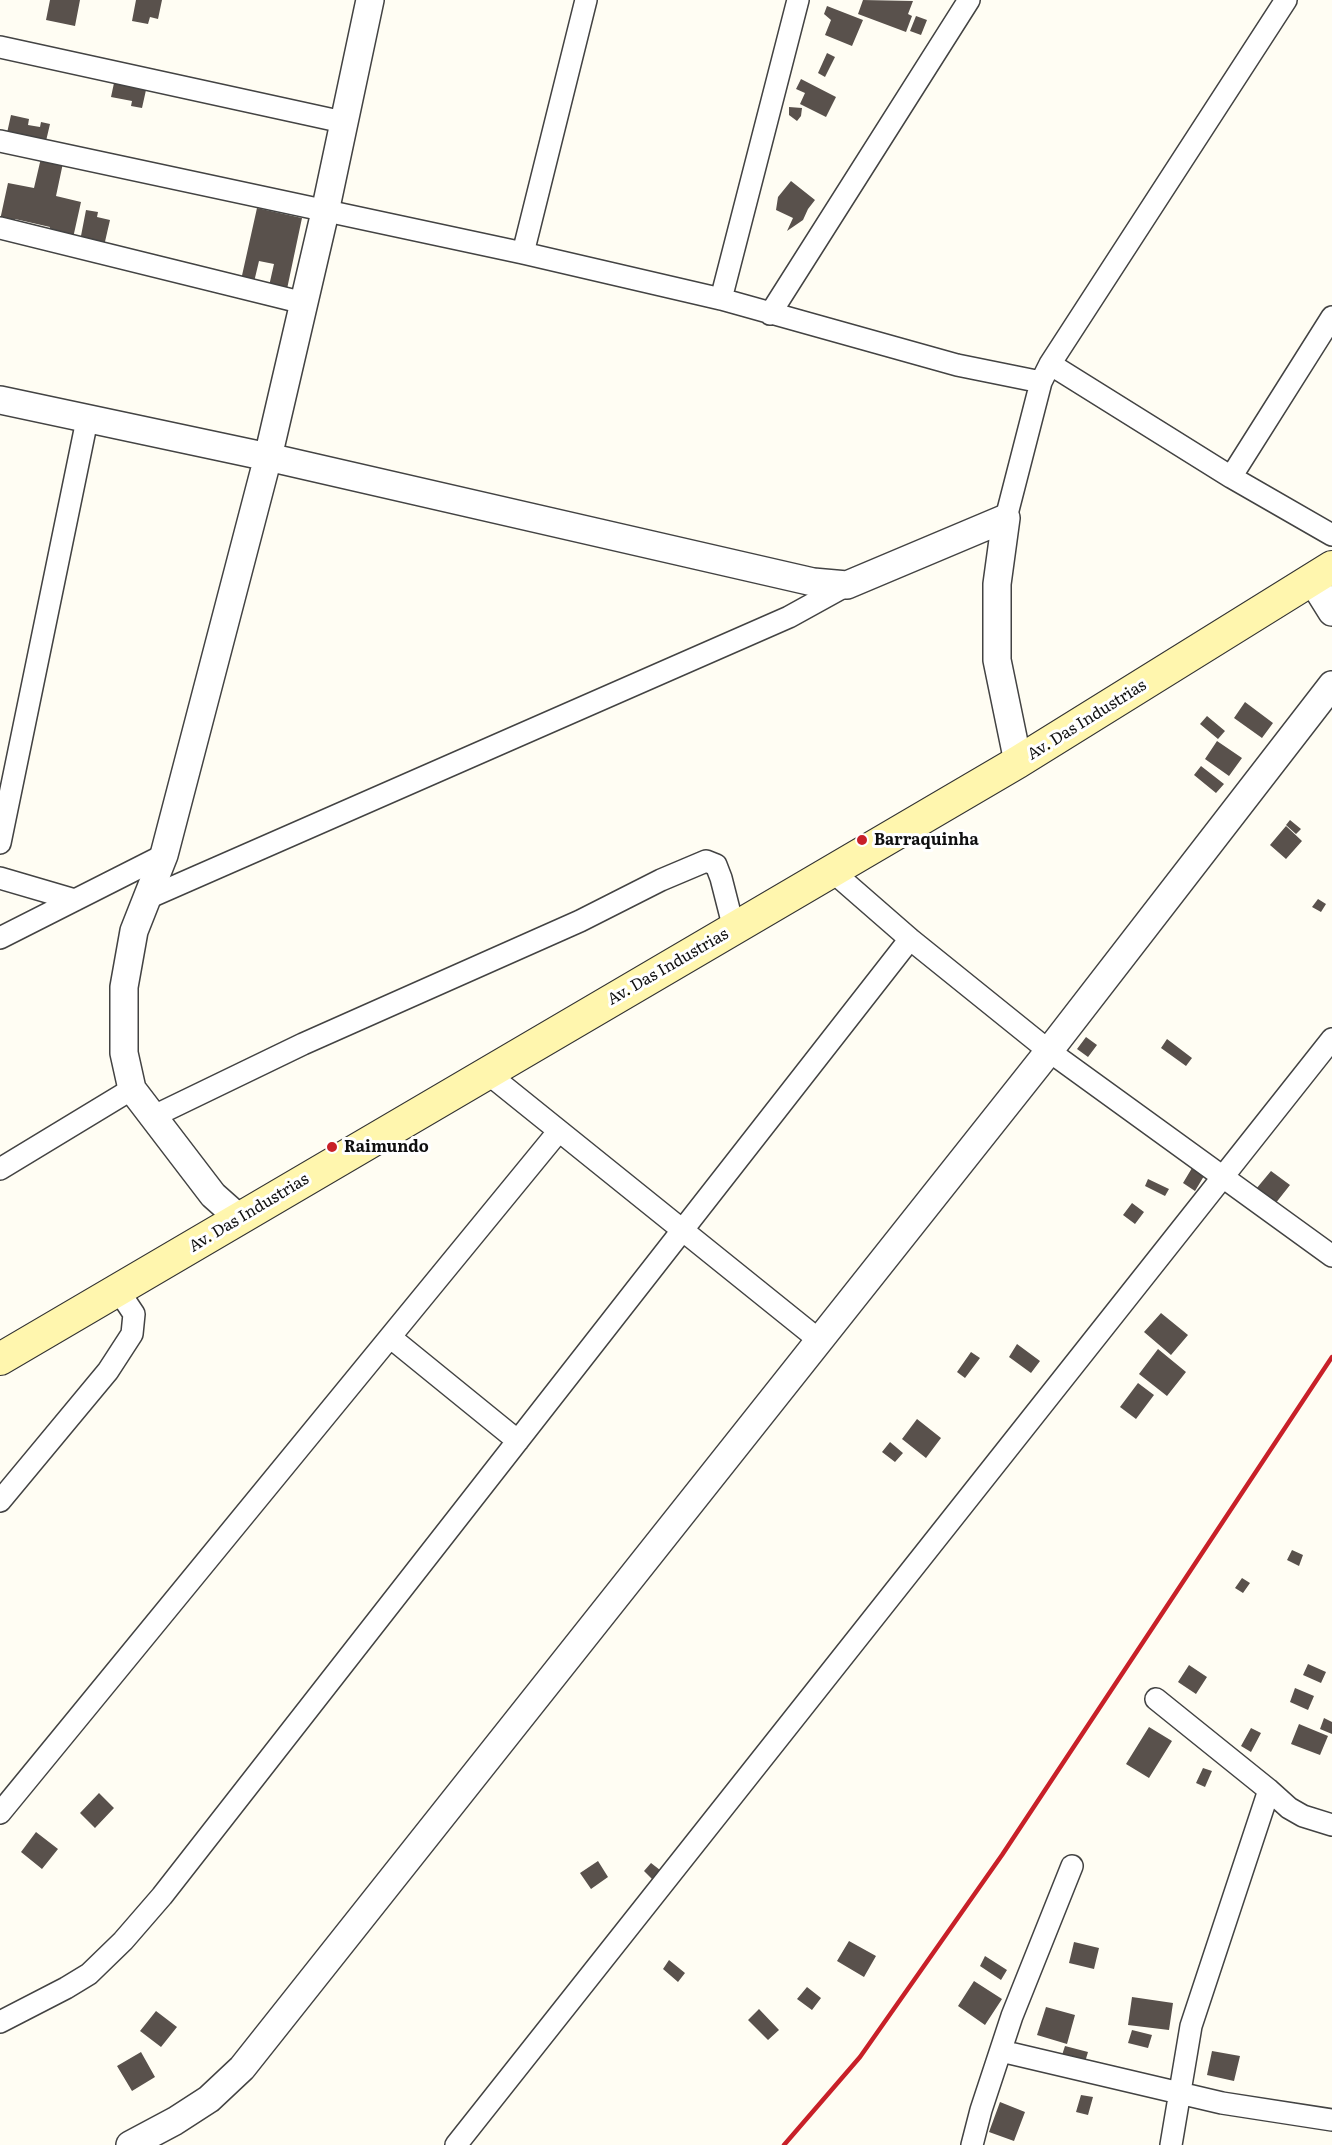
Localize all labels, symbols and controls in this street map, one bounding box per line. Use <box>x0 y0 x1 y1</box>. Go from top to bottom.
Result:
street label: Av. Das Industrias <box>1024 676 1150 764</box>
place label: Barraquinha <box>874 830 979 850</box>
marker: Barraquinha <box>855 833 869 847</box>
street label: Av. Das Industrias <box>604 925 732 1009</box>
place label: Raimundo <box>344 1137 429 1157</box>
marker: Raimundo <box>325 1140 339 1154</box>
street label: Av. Das Industrias <box>186 1170 312 1256</box>

